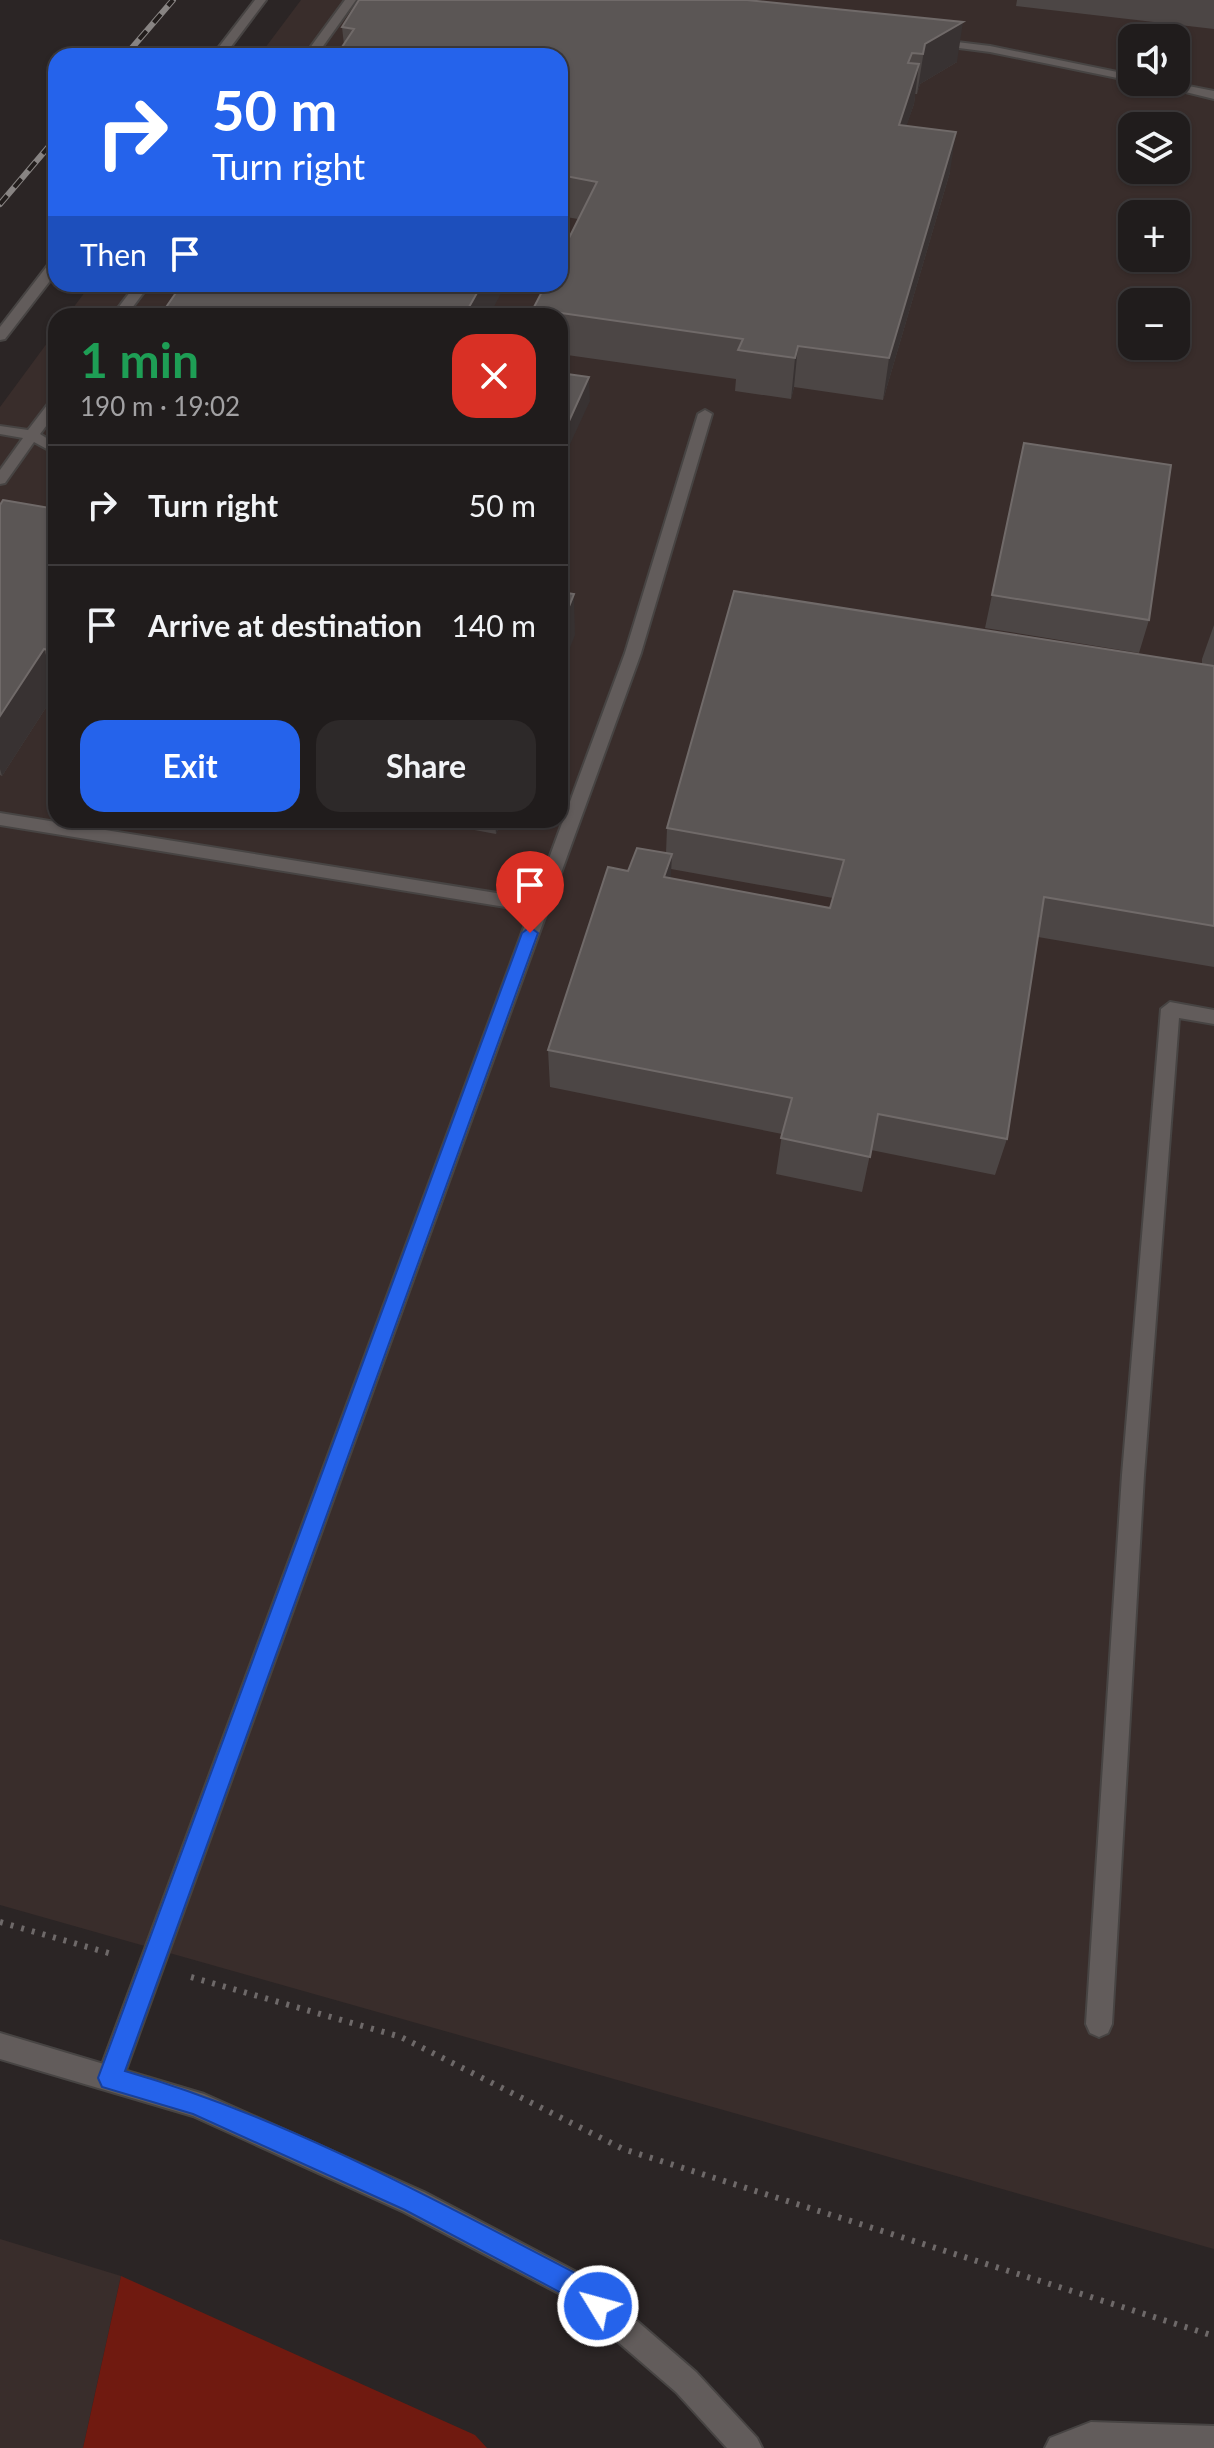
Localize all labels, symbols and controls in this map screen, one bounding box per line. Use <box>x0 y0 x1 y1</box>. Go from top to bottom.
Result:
map controls <box>1118 24 1190 360</box>
button: sound <box>1118 24 1190 96</box>
text: 50 m <box>212 76 337 143</box>
icon: right <box>80 80 184 184</box>
button: layers <box>1118 112 1190 184</box>
text: Turn right <box>212 144 365 188</box>
button: + <box>1118 200 1190 272</box>
icon: arrive <box>163 232 207 276</box>
text: Then <box>80 236 147 272</box>
button: − <box>1118 288 1190 360</box>
text: 1 min <box>80 331 199 388</box>
button: close <box>452 334 536 418</box>
text: 190 m · 19:02 <box>80 390 240 422</box>
icon: right <box>80 483 124 527</box>
text: Turn right <box>148 487 278 523</box>
text: 50 m <box>469 487 536 523</box>
icon: arrive <box>80 603 124 647</box>
text: Arrive at destination <box>148 607 422 643</box>
text: 140 m <box>451 607 536 643</box>
button: Exit <box>80 720 300 812</box>
button: Share <box>316 720 536 812</box>
pin <box>496 851 564 933</box>
icon: arrive <box>508 863 552 907</box>
position arrow <box>556 2264 640 2348</box>

